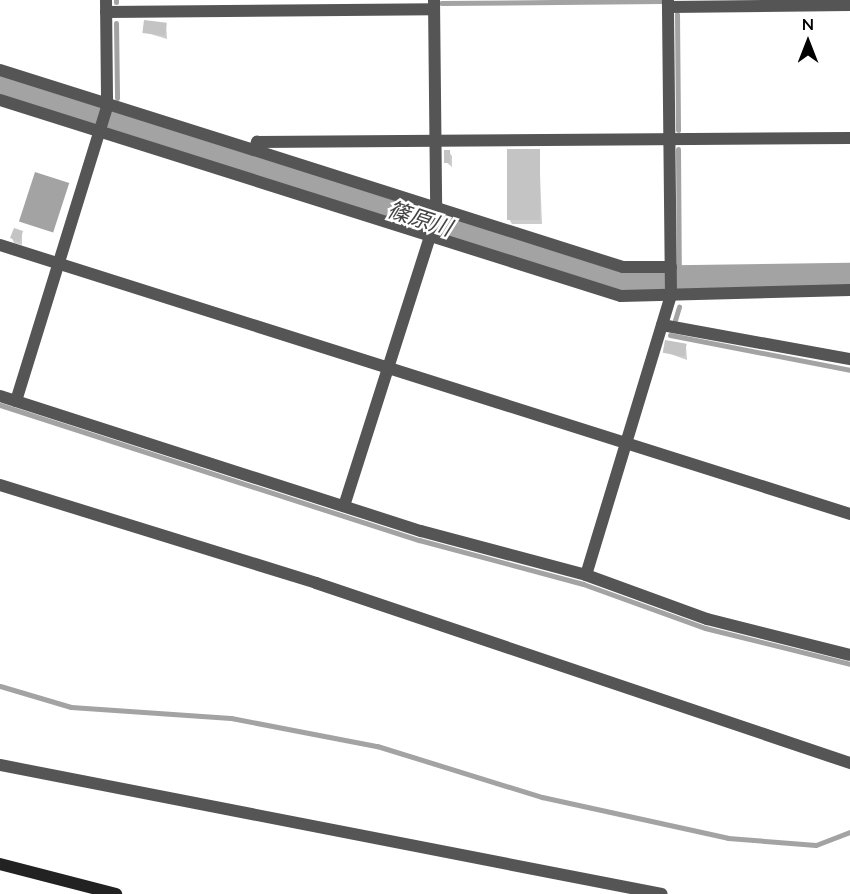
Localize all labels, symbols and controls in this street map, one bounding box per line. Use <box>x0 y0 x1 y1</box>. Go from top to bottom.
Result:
north arrow <box>778 12 838 72</box>
text: N <box>802 14 814 33</box>
water label: 篠原川 <box>385 195 455 241</box>

